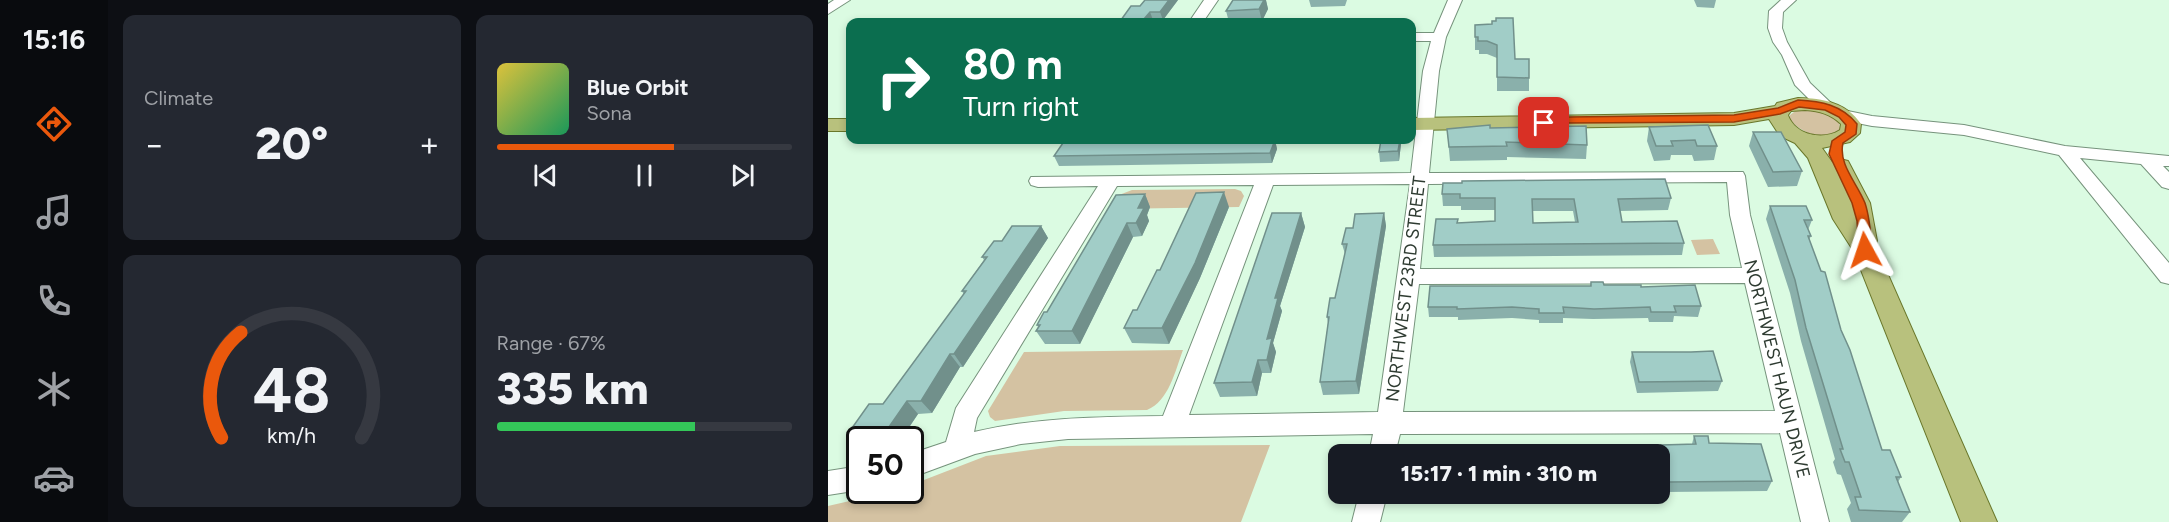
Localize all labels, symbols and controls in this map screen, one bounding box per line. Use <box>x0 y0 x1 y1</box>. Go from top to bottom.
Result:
text: 15:16 <box>23 23 85 56</box>
text: 80 m <box>963 39 1063 90</box>
icon: right <box>864 42 942 120</box>
text: Blue Orbit <box>587 74 689 101</box>
text: Climate <box>144 86 213 110</box>
text: Turn right <box>963 90 1079 123</box>
pin <box>1518 97 1569 148</box>
text: Sona <box>587 101 632 125</box>
icon: directions <box>33 103 75 145</box>
icon: arrive <box>1527 106 1560 139</box>
text: 20° <box>255 116 328 170</box>
text: − <box>144 125 165 164</box>
text: + <box>419 125 439 164</box>
icon: previous <box>529 159 562 192</box>
icon: pause <box>628 159 661 192</box>
icon: next <box>726 159 759 192</box>
street label: NORTHWEST 23RD STREET <box>1381 175 1431 403</box>
icon: music <box>33 191 75 233</box>
position arrow <box>1833 218 1897 282</box>
street label: NORTHWEST HAUN DRIVE <box>1739 257 1815 481</box>
icon: phone <box>33 280 75 322</box>
text: Range · 67% <box>497 331 606 355</box>
text: 48 <box>253 353 331 428</box>
text: 335 km <box>497 361 649 415</box>
icon: climate <box>33 368 75 410</box>
text: km/h <box>267 423 316 448</box>
speed limit sign: 50 <box>846 426 924 504</box>
icon: car <box>33 457 75 499</box>
text: 15:17 · 1 min · 310 m <box>1401 460 1597 487</box>

